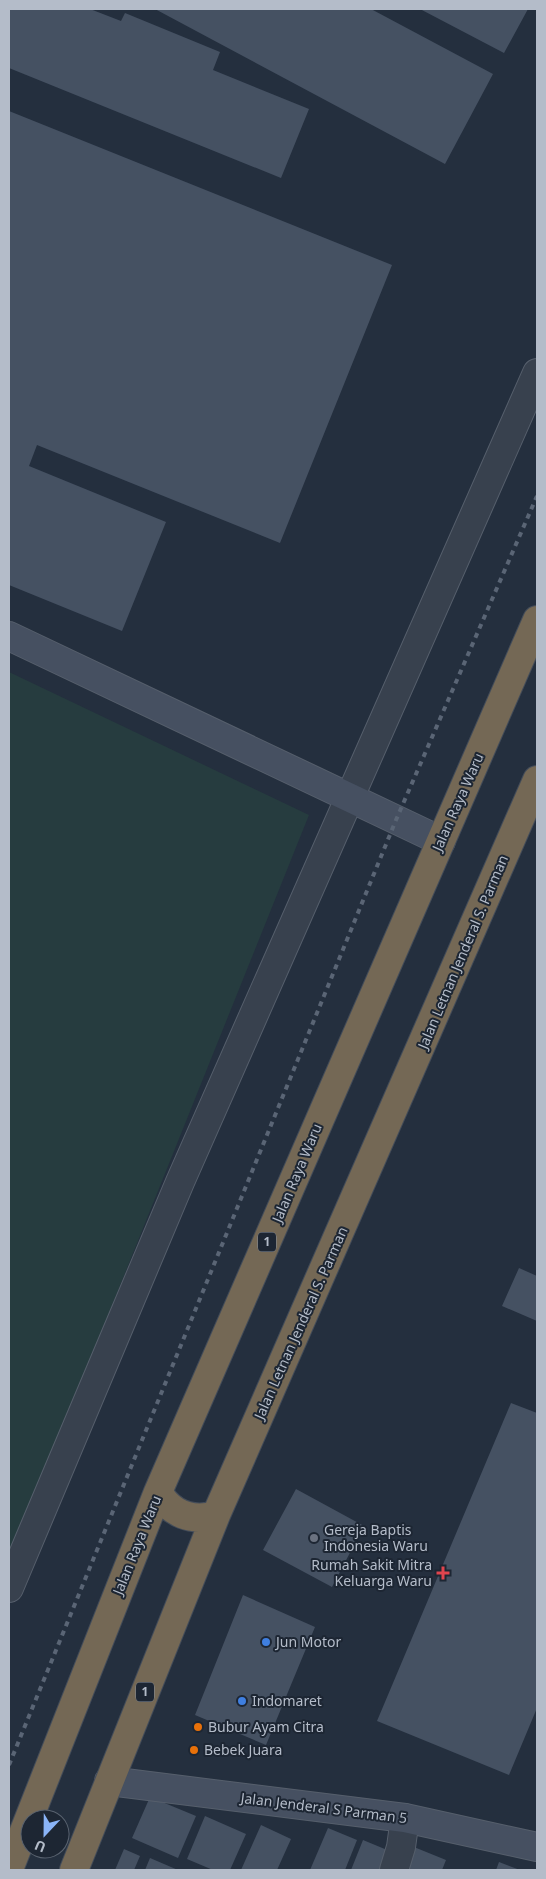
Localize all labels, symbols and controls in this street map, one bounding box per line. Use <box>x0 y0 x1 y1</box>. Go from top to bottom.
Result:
street label: Jalan Raya Waru <box>427 750 488 856</box>
street label: Jalan Letnan Jenderal S. Parman <box>412 852 512 1053</box>
street label: Jalan Raya Waru <box>266 1120 326 1227</box>
street label: Jalan Letnan Jenderal S. Parman <box>249 1224 352 1424</box>
road number: 1 <box>258 1232 276 1252</box>
street label: Jalan Raya Waru <box>107 1492 165 1599</box>
place label: Gereja Baptis Indonesia Waru <box>324 1520 428 1555</box>
marker: Gereja Baptis Indonesia Waru <box>308 1532 320 1544</box>
place label: Rumah Sakit Mitra Keluarga Waru <box>311 1555 432 1590</box>
marker: Rumah Sakit Mitra Keluarga Waru <box>436 1566 450 1580</box>
place label: Jun Motor <box>274 1632 341 1651</box>
marker: Jun Motor <box>260 1636 272 1648</box>
road number: 1 <box>136 1682 154 1701</box>
place label: Indomaret <box>252 1691 322 1710</box>
marker: Indomaret <box>236 1695 248 1707</box>
place label: Bubur Ayam Citra <box>208 1717 324 1736</box>
marker: Bubur Ayam Citra <box>192 1721 204 1733</box>
place label: Bebek Juara <box>204 1740 282 1759</box>
marker: Bebek Juara <box>188 1744 200 1756</box>
street label: Jalan Jenderal S Parman 5 <box>238 1788 408 1827</box>
north arrow <box>20 1809 70 1859</box>
text: U <box>31 1836 48 1857</box>

